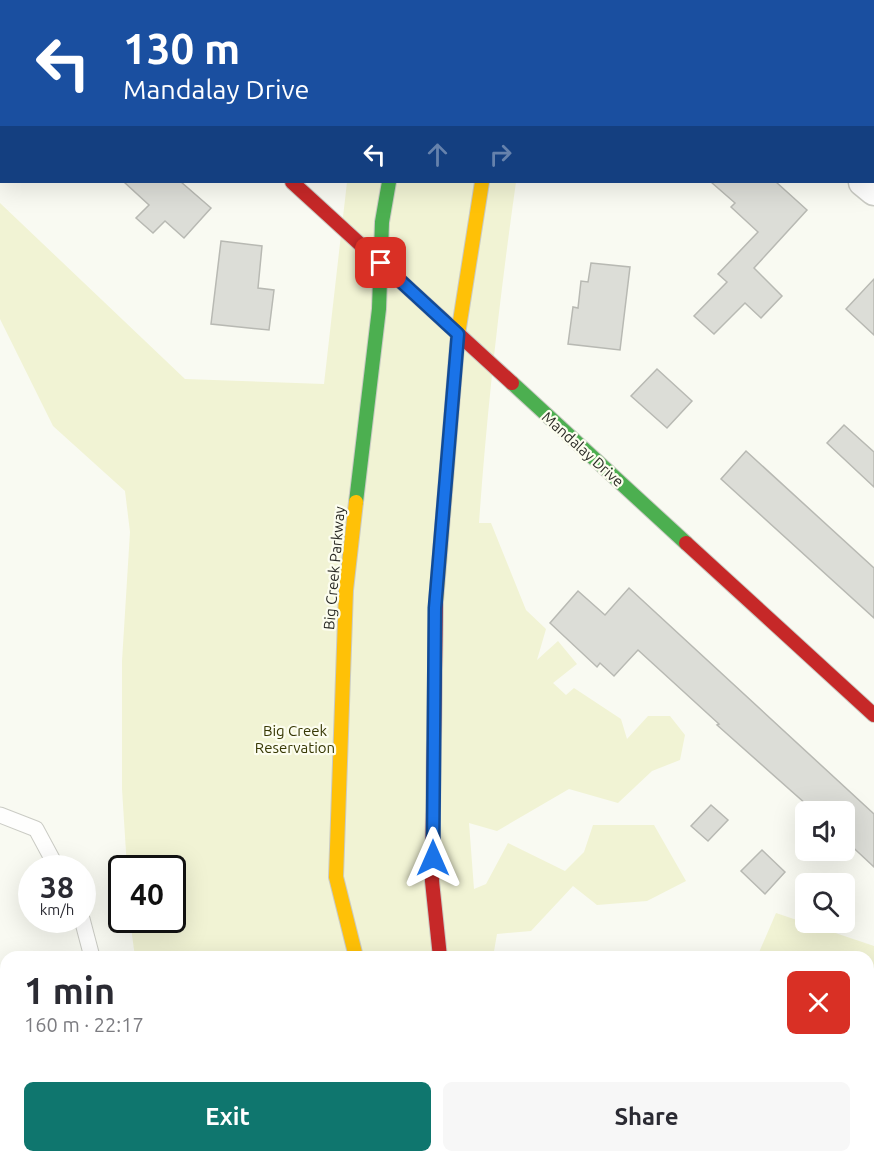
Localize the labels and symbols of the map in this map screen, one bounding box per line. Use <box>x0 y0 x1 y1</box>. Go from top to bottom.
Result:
pin <box>355 237 406 288</box>
street label: Mandalay Drive <box>539 408 627 490</box>
street label: Big Creek Parkway <box>320 505 348 631</box>
park label: Big Creek Reservation <box>255 722 335 756</box>
position arrow <box>401 826 465 890</box>
speed limit sign: 40 <box>108 855 186 933</box>

